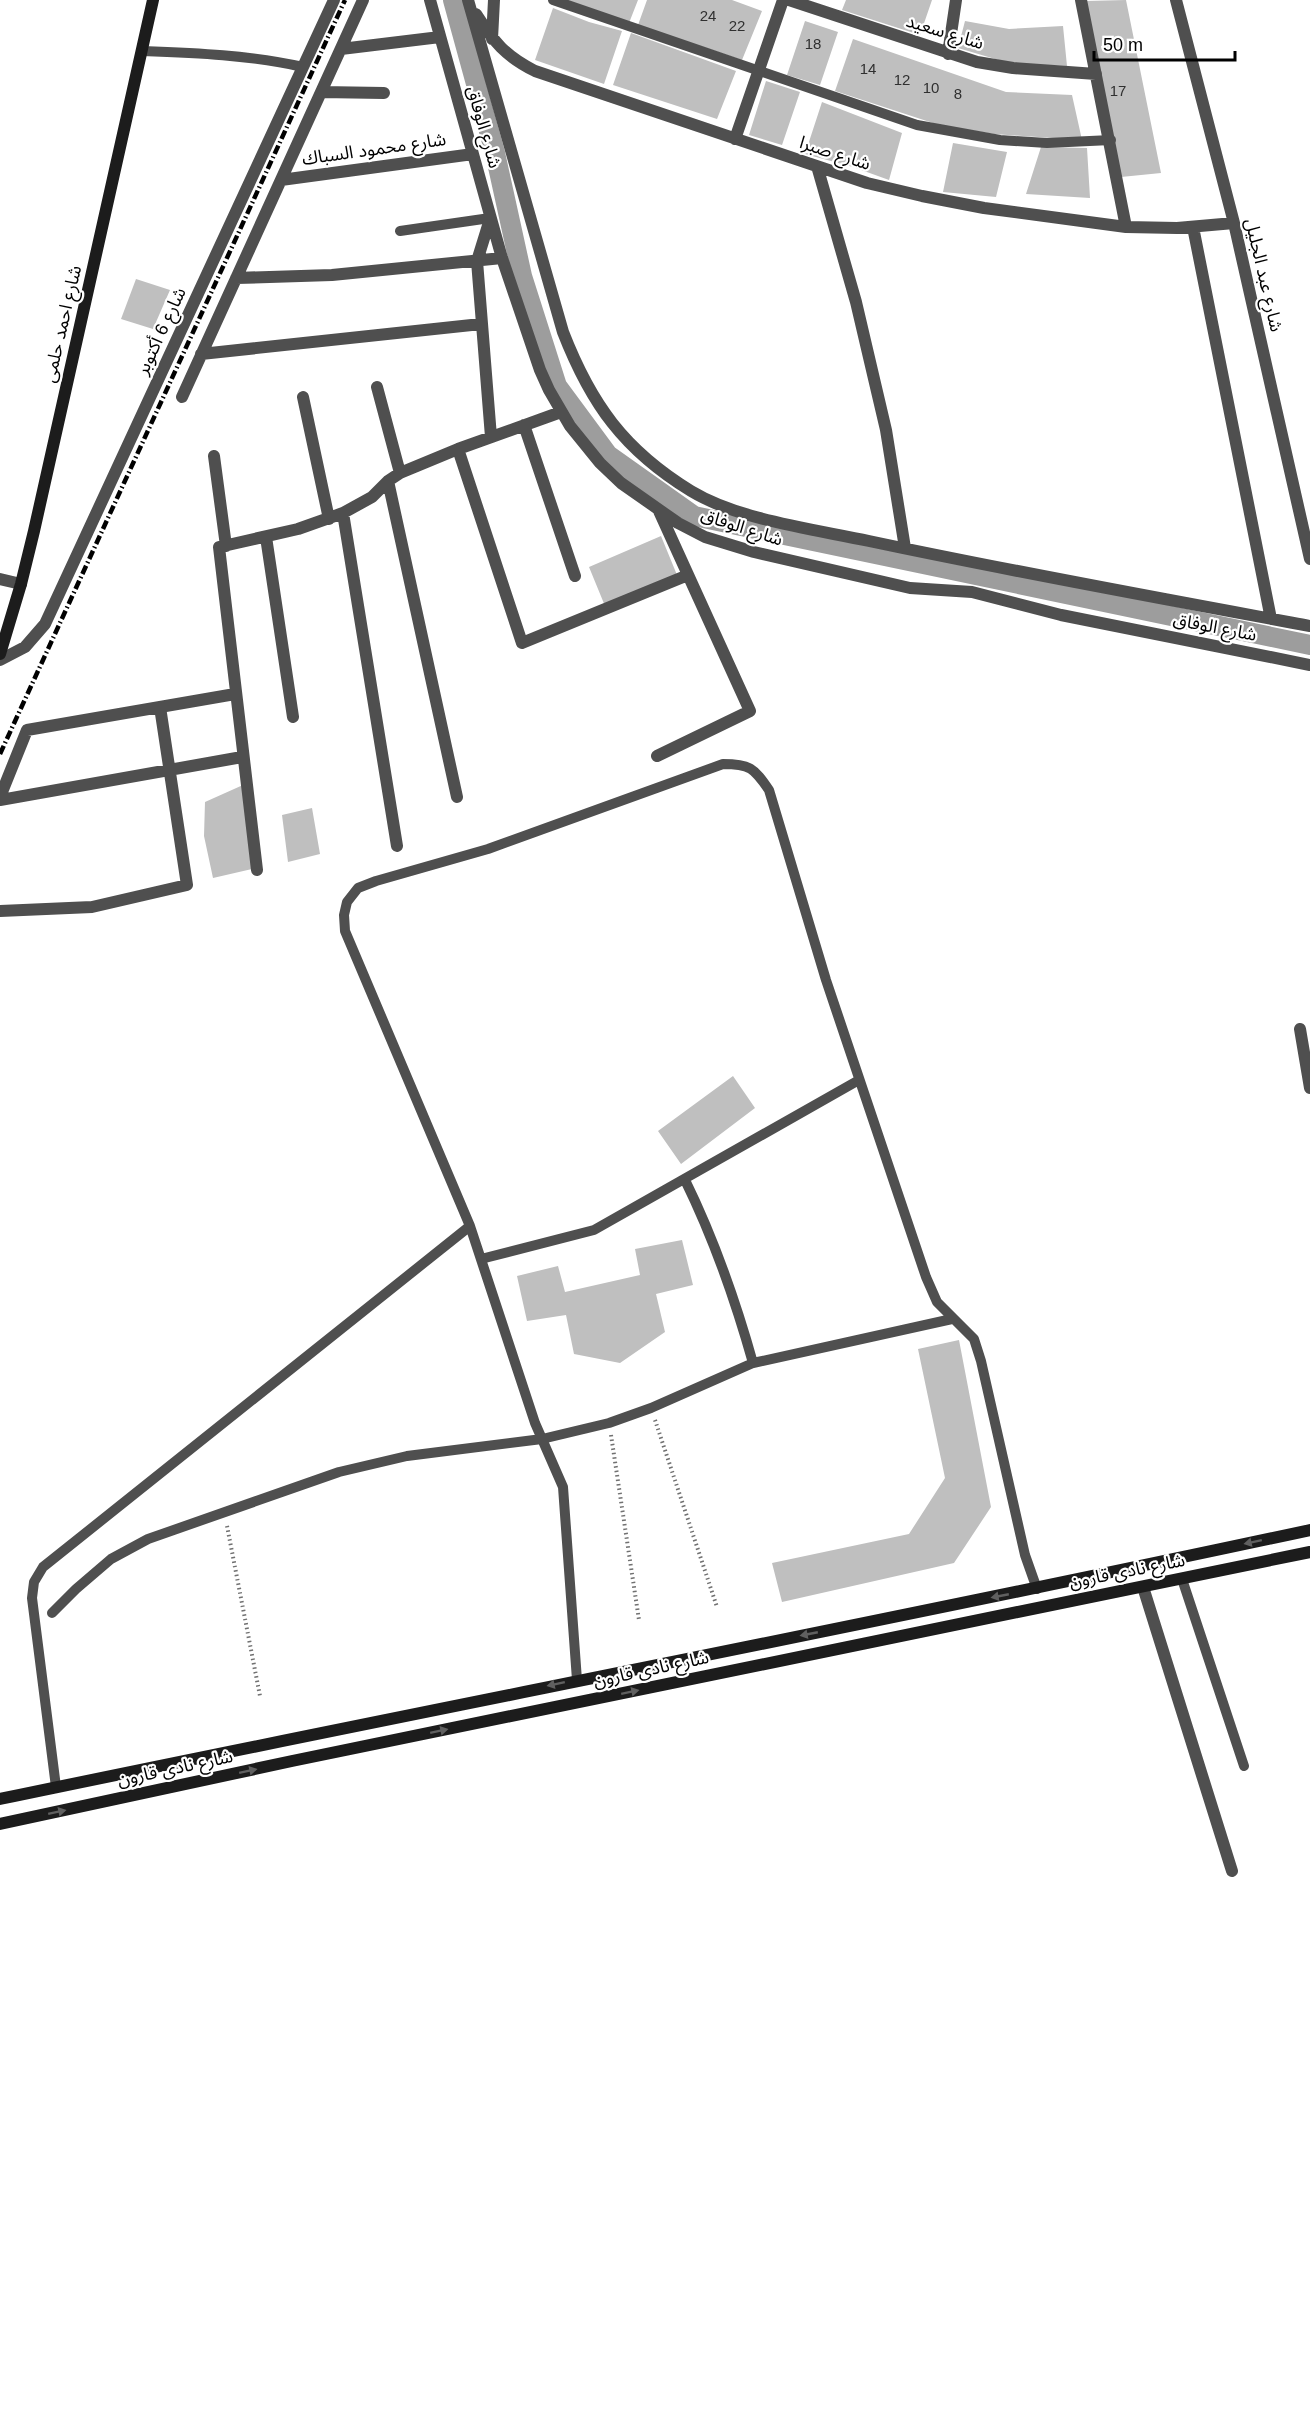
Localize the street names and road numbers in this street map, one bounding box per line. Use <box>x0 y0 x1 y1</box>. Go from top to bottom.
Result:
street label: شارع سعيد <box>903 11 986 57</box>
street label: شارع الوفاق <box>459 84 505 172</box>
street label: شارع محمود السباك <box>301 129 448 173</box>
street label: شارع صبرا <box>796 132 873 178</box>
street label: شارع عبد الجليل <box>1237 216 1287 334</box>
street label: شارع احمد حلمى <box>39 263 89 385</box>
street label: شارع 6 أكتوبر <box>131 284 194 380</box>
street label: شارع الوفاق <box>697 504 785 553</box>
street label: شارع الوفاق <box>1171 609 1259 649</box>
street label: شارع نادى قارون <box>1067 1550 1187 1596</box>
street label: شارع نادى قارون <box>591 1647 711 1695</box>
street label: شارع نادى قارون <box>115 1746 235 1794</box>

